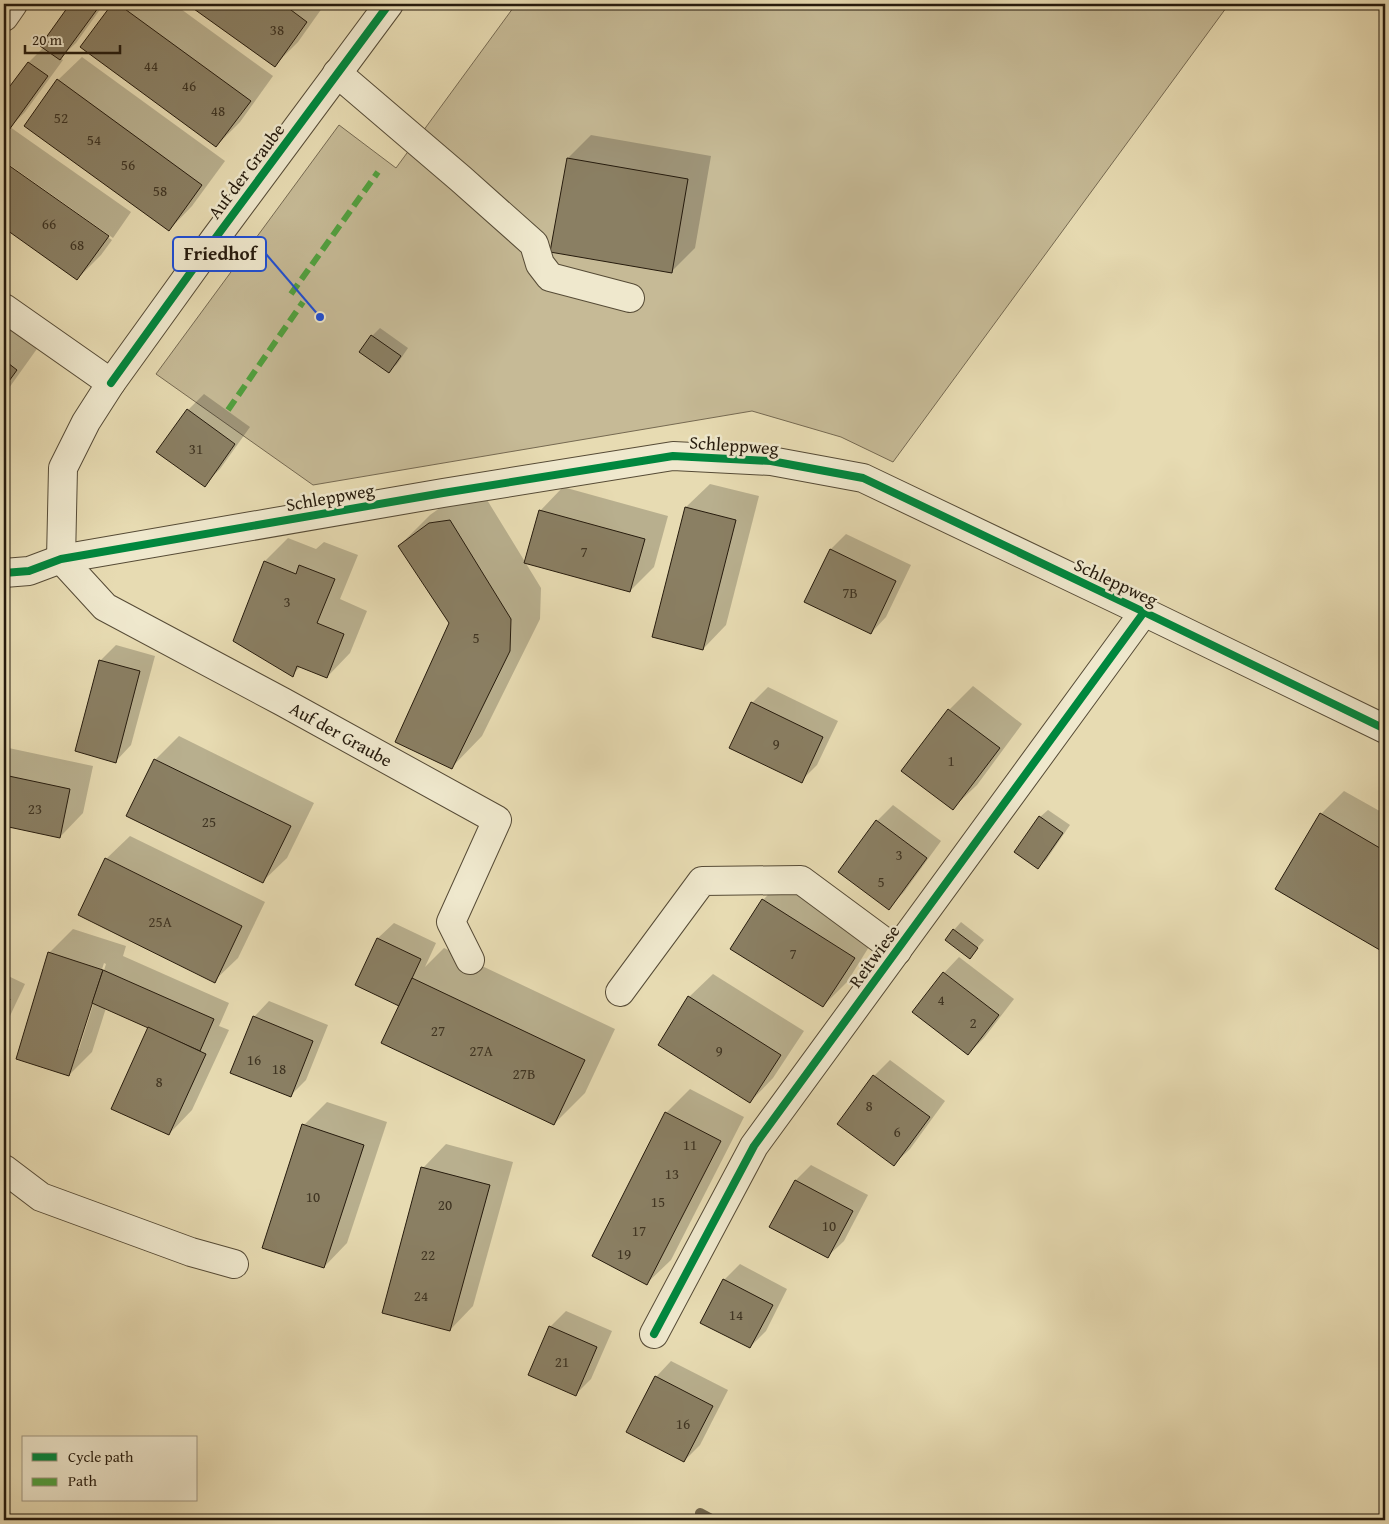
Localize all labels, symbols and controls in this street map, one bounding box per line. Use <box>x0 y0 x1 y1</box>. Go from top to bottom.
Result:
house number: 38 <box>270 19 284 40</box>
scale bar <box>25 22 120 54</box>
text: 20 m <box>32 29 63 50</box>
house number: 44 <box>144 55 158 76</box>
house number: 46 <box>182 75 196 96</box>
house number: 48 <box>211 100 225 121</box>
house number: 52 <box>54 107 68 128</box>
street label: Auf der Graube <box>201 117 291 225</box>
house number: 54 <box>87 129 101 150</box>
house number: 56 <box>121 154 135 175</box>
house number: 58 <box>153 180 167 201</box>
house number: 66 <box>42 213 56 234</box>
house number: 68 <box>70 234 84 255</box>
callout: Friedhof <box>173 237 266 271</box>
text: Friedhof <box>184 239 259 267</box>
street label: Schleppweg <box>688 428 780 462</box>
house number: 31 <box>189 438 203 459</box>
street label: Schleppweg <box>284 476 376 518</box>
house number: 7 <box>580 541 588 562</box>
street label: Schleppweg <box>1070 551 1162 613</box>
house number: 7B <box>842 582 858 603</box>
house number: 3 <box>283 591 291 612</box>
house number: 5 <box>472 627 480 648</box>
street label: Auf der Graube <box>285 695 397 773</box>
house number: 9 <box>772 733 780 754</box>
house number: 1 <box>947 750 955 771</box>
house number: 23 <box>28 798 42 819</box>
house number: 25 <box>202 811 216 832</box>
house number: 3 <box>895 844 903 865</box>
house number: 5 <box>877 871 885 892</box>
house number: 25A <box>148 911 172 932</box>
street label: Reitwiese <box>842 919 906 993</box>
house number: 7 <box>789 943 797 964</box>
house number: 4 <box>937 989 945 1010</box>
house number: 2 <box>969 1012 977 1033</box>
house number: 27 <box>431 1020 445 1041</box>
house number: 27A <box>469 1040 493 1061</box>
house number: 9 <box>715 1040 723 1061</box>
house number: 16 <box>247 1049 261 1070</box>
house number: 18 <box>272 1058 286 1079</box>
house number: 27B <box>513 1063 535 1084</box>
house number: 8 <box>155 1071 163 1092</box>
house number: 8 <box>865 1095 873 1116</box>
house number: 6 <box>893 1121 901 1142</box>
house number: 11 <box>683 1134 697 1155</box>
house number: 13 <box>665 1163 679 1184</box>
house number: 10 <box>306 1186 320 1207</box>
house number: 15 <box>651 1191 665 1212</box>
house number: 20 <box>438 1194 452 1215</box>
house number: 10 <box>822 1215 836 1236</box>
house number: 17 <box>632 1220 646 1241</box>
house number: 19 <box>617 1243 631 1264</box>
house number: 22 <box>421 1244 435 1265</box>
house number: 24 <box>414 1285 428 1306</box>
house number: 14 <box>729 1304 743 1325</box>
house number: 21 <box>555 1351 569 1372</box>
house number: 16 <box>676 1413 690 1434</box>
legend <box>22 1436 198 1502</box>
text: Cycle path <box>68 1446 134 1467</box>
text: Path <box>68 1470 97 1491</box>

